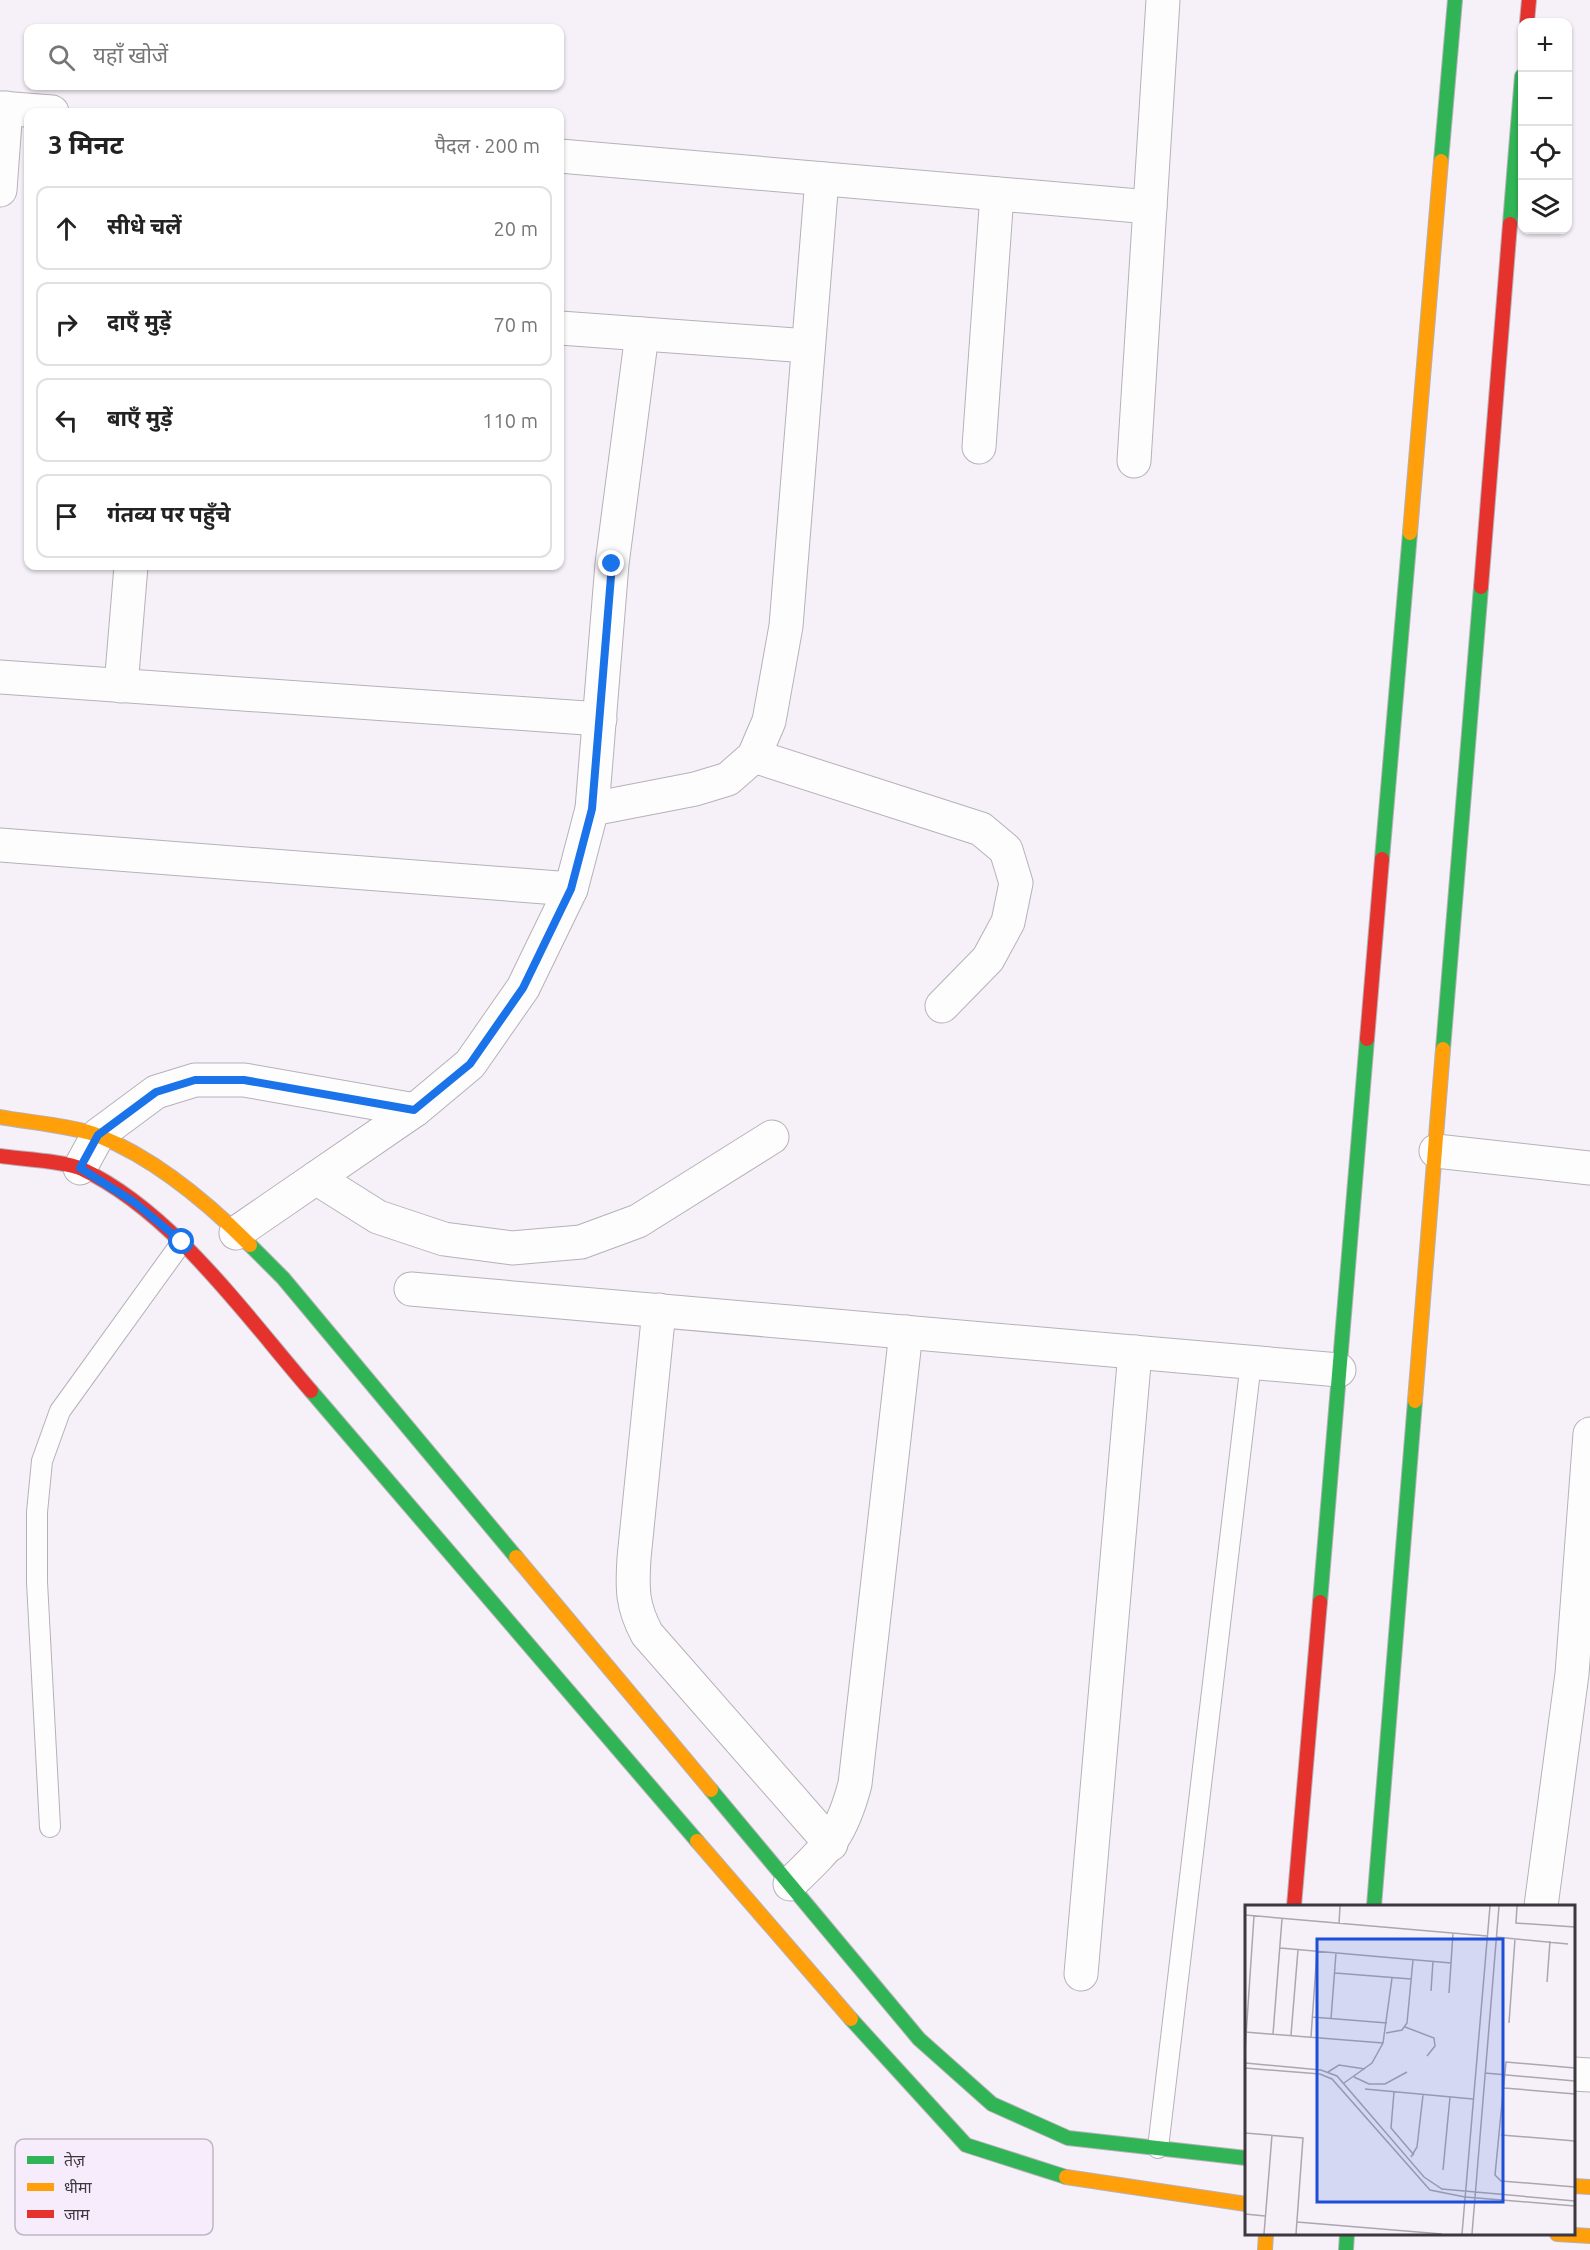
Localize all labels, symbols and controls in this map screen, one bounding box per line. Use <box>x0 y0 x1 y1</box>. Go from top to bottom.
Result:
map controls <box>1518 18 1572 234</box>
button: + <box>1518 18 1572 72</box>
search box <box>24 24 564 90</box>
icon: search <box>45 41 78 74</box>
text: यहाँ खोजें <box>93 42 168 67</box>
button: − <box>1518 72 1572 126</box>
button: locate <box>1518 126 1572 180</box>
text: 3 मिनट <box>48 130 123 159</box>
text: पैदल · 200 m <box>435 134 540 157</box>
button: layers <box>1518 180 1572 234</box>
icon: ahead <box>50 212 83 245</box>
text: सीधे चलें <box>107 213 182 238</box>
text: 20 m <box>494 217 538 240</box>
icon: right <box>50 308 83 341</box>
text: दाएँ मुड़ें <box>107 309 171 334</box>
text: 70 m <box>494 313 538 336</box>
icon: left <box>50 404 83 437</box>
text: बाएँ मुड़ें <box>107 405 173 430</box>
text: 110 m <box>482 409 538 432</box>
icon: arrive <box>50 500 83 533</box>
text: गंतव्य पर पहुँचे <box>107 501 231 526</box>
route end <box>598 550 624 576</box>
route start <box>168 1228 194 1254</box>
inset map <box>1245 1905 1575 2235</box>
legend <box>15 2139 213 2235</box>
text: तेज़ <box>64 2151 86 2169</box>
text: धीमा <box>64 2178 93 2196</box>
text: जाम <box>64 2205 90 2223</box>

